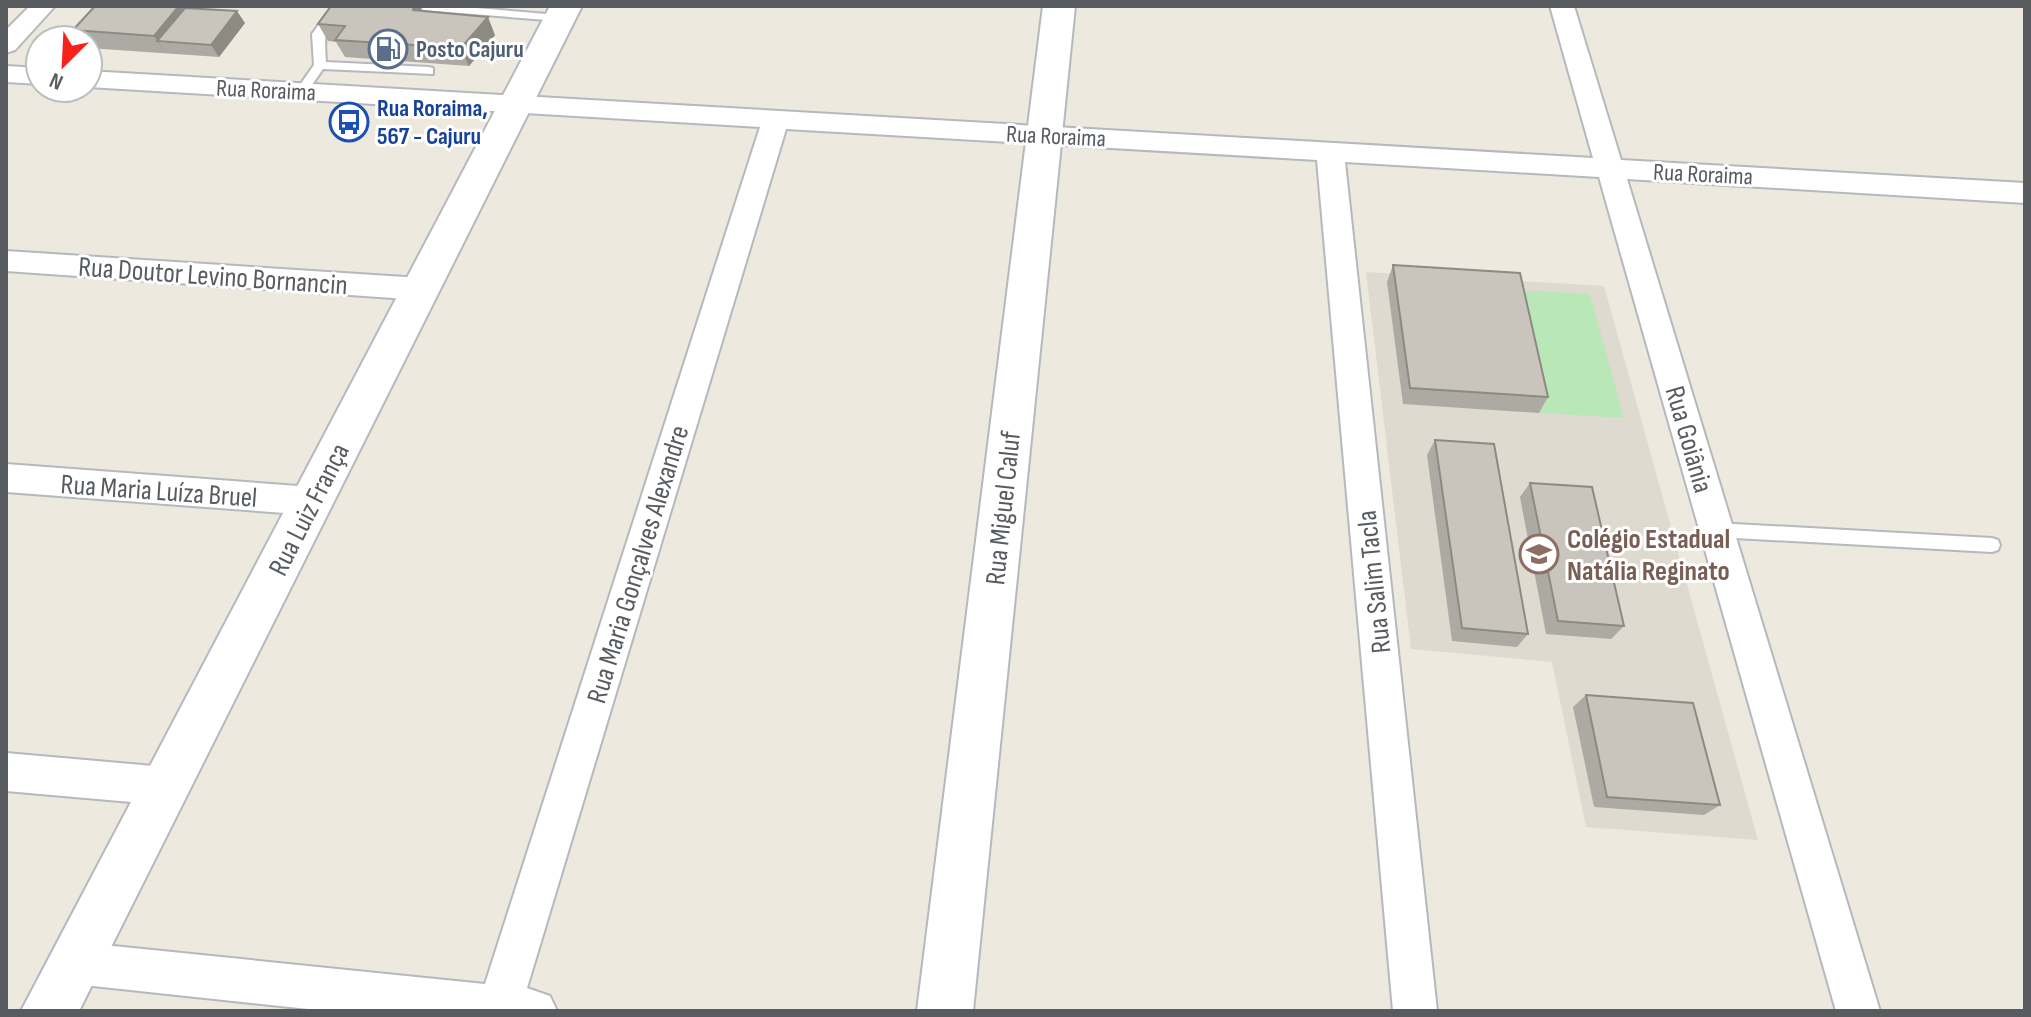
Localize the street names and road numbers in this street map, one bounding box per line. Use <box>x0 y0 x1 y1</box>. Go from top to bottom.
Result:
street label: Rua Roraima <box>215 73 317 108</box>
street label: Rua Roraima <box>1005 119 1107 154</box>
street label: Rua Roraima <box>1652 157 1754 192</box>
street label: Rua Doutor Levino Bornancin <box>77 251 349 302</box>
street label: Rua Goiânia <box>1658 382 1720 497</box>
street label: Rua Maria Gonçalves Alexandre <box>580 422 696 707</box>
street label: Rua Miguel Caluf <box>979 429 1028 587</box>
street label: Rua Luiz França <box>262 438 357 581</box>
street label: Rua Maria Luíza Bruel <box>59 468 258 515</box>
street label: Rua Salim Tacla <box>1351 509 1398 655</box>

